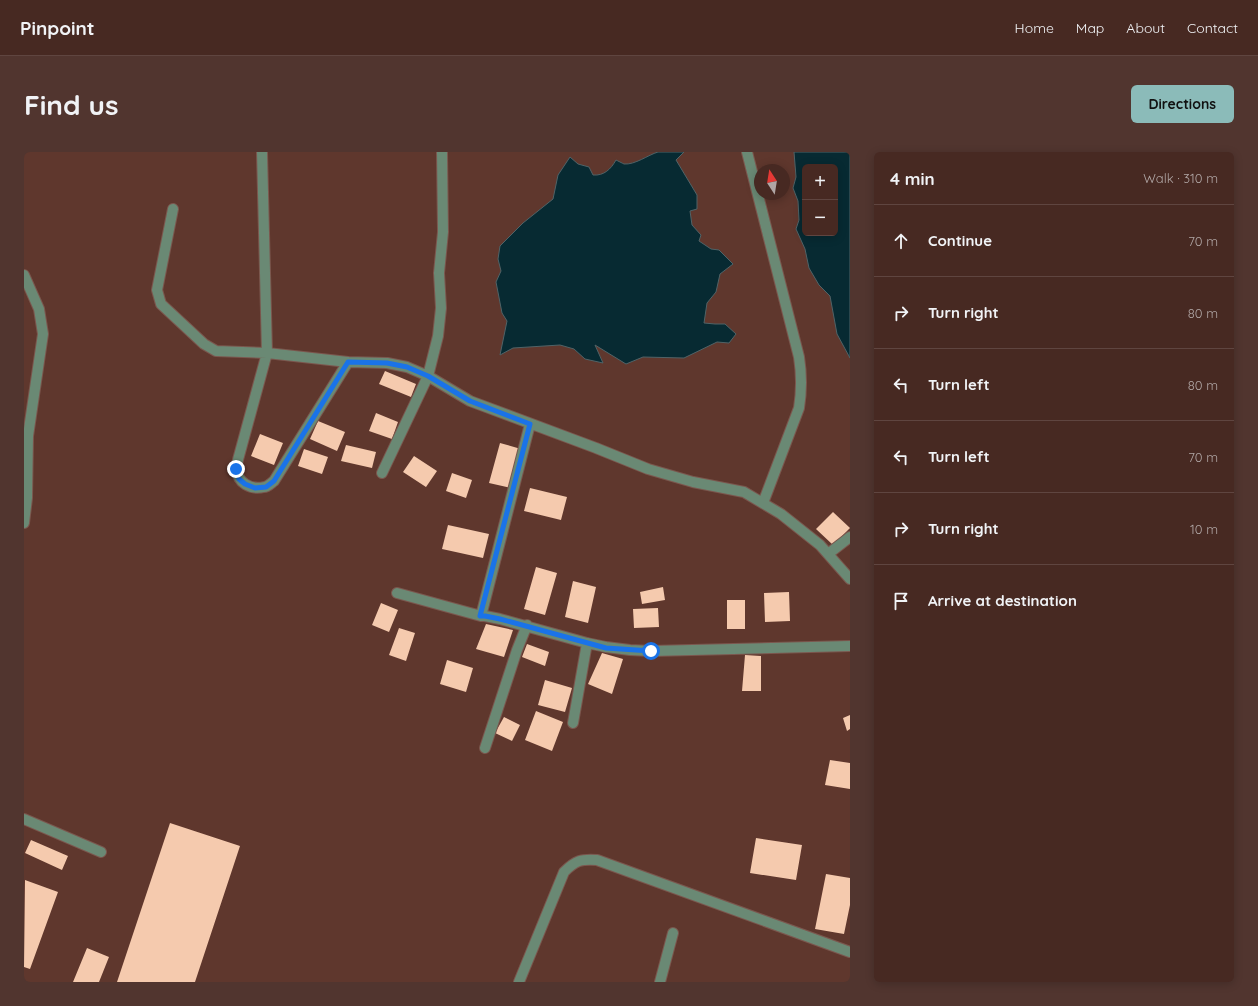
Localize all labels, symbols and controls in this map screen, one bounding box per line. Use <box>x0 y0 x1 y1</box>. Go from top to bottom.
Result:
text: Pinpoint <box>20 16 95 40</box>
text: Home <box>1015 19 1054 37</box>
text: Map <box>1076 19 1104 37</box>
text: About <box>1126 19 1165 37</box>
text: Contact <box>1187 19 1238 37</box>
button: Directions <box>1131 85 1234 123</box>
text: Find us <box>24 87 118 122</box>
north arrow <box>754 164 790 200</box>
map controls <box>802 164 838 236</box>
button: + <box>802 164 838 200</box>
text: 4 min <box>890 168 935 189</box>
text: Walk · 310 m <box>1143 170 1218 186</box>
button: − <box>802 200 838 236</box>
icon: ahead <box>890 230 912 252</box>
text: Continue <box>928 231 992 250</box>
text: 70 m <box>1188 233 1218 249</box>
icon: right <box>890 302 912 324</box>
text: Turn right <box>928 303 999 322</box>
text: 80 m <box>1188 305 1218 321</box>
icon: left <box>890 374 912 396</box>
text: Turn left <box>928 375 990 394</box>
text: 80 m <box>1188 377 1218 393</box>
icon: left <box>890 446 912 468</box>
text: Turn left <box>928 447 990 466</box>
text: 70 m <box>1188 449 1218 465</box>
route end <box>227 460 245 478</box>
icon: right <box>890 518 912 540</box>
text: Turn right <box>928 519 999 538</box>
text: 10 m <box>1190 521 1218 537</box>
icon: arrive <box>890 590 912 612</box>
text: Arrive at destination <box>928 591 1077 610</box>
route start <box>642 642 660 660</box>

